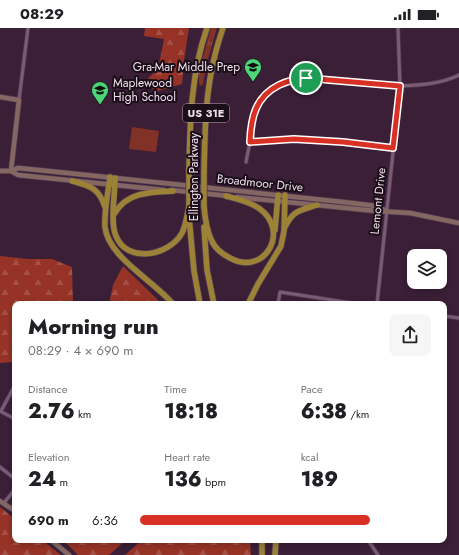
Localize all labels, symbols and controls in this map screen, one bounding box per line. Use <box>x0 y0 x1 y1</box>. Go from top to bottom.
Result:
text: 08:29 <box>20 3 64 25</box>
school or university icon: Gra-Mar Middle Prep <box>243 57 263 82</box>
place label: Gra-Mar Middle Prep <box>133 58 240 76</box>
pin <box>289 61 323 95</box>
icon: arrive <box>295 67 317 89</box>
place label: Maplewood High School <box>113 74 176 106</box>
school or university icon: Maplewood High School <box>90 80 110 105</box>
road number: US 31E <box>183 104 229 122</box>
street label: Ellington Parkway <box>185 132 203 221</box>
street label: Lemont Drive <box>366 167 390 235</box>
street label: Broadmoor Drive <box>216 170 304 196</box>
map controls <box>407 249 447 289</box>
button: layers <box>407 249 447 289</box>
text: Morning run <box>28 310 159 342</box>
button: share <box>389 314 431 356</box>
text: 08:29 · 4 × 690 m <box>28 341 133 360</box>
text: Distance <box>28 381 67 397</box>
text: Time <box>164 381 187 397</box>
text: Pace <box>301 381 323 397</box>
text: 2.76 <box>28 397 75 426</box>
text: 18:18 <box>164 397 218 426</box>
text: 6:38 <box>301 397 347 426</box>
text: km <box>75 406 91 422</box>
text: /km <box>347 406 369 422</box>
text: Elevation <box>28 449 70 465</box>
text: Heart rate <box>164 449 210 465</box>
text: kcal <box>301 449 318 465</box>
text: 24 <box>28 465 56 494</box>
text: 136 <box>164 465 202 494</box>
text: 189 <box>301 465 338 494</box>
text: m <box>56 474 68 490</box>
text: bpm <box>202 474 226 490</box>
text: 690 m <box>28 511 69 530</box>
text: 6:36 <box>92 511 118 530</box>

